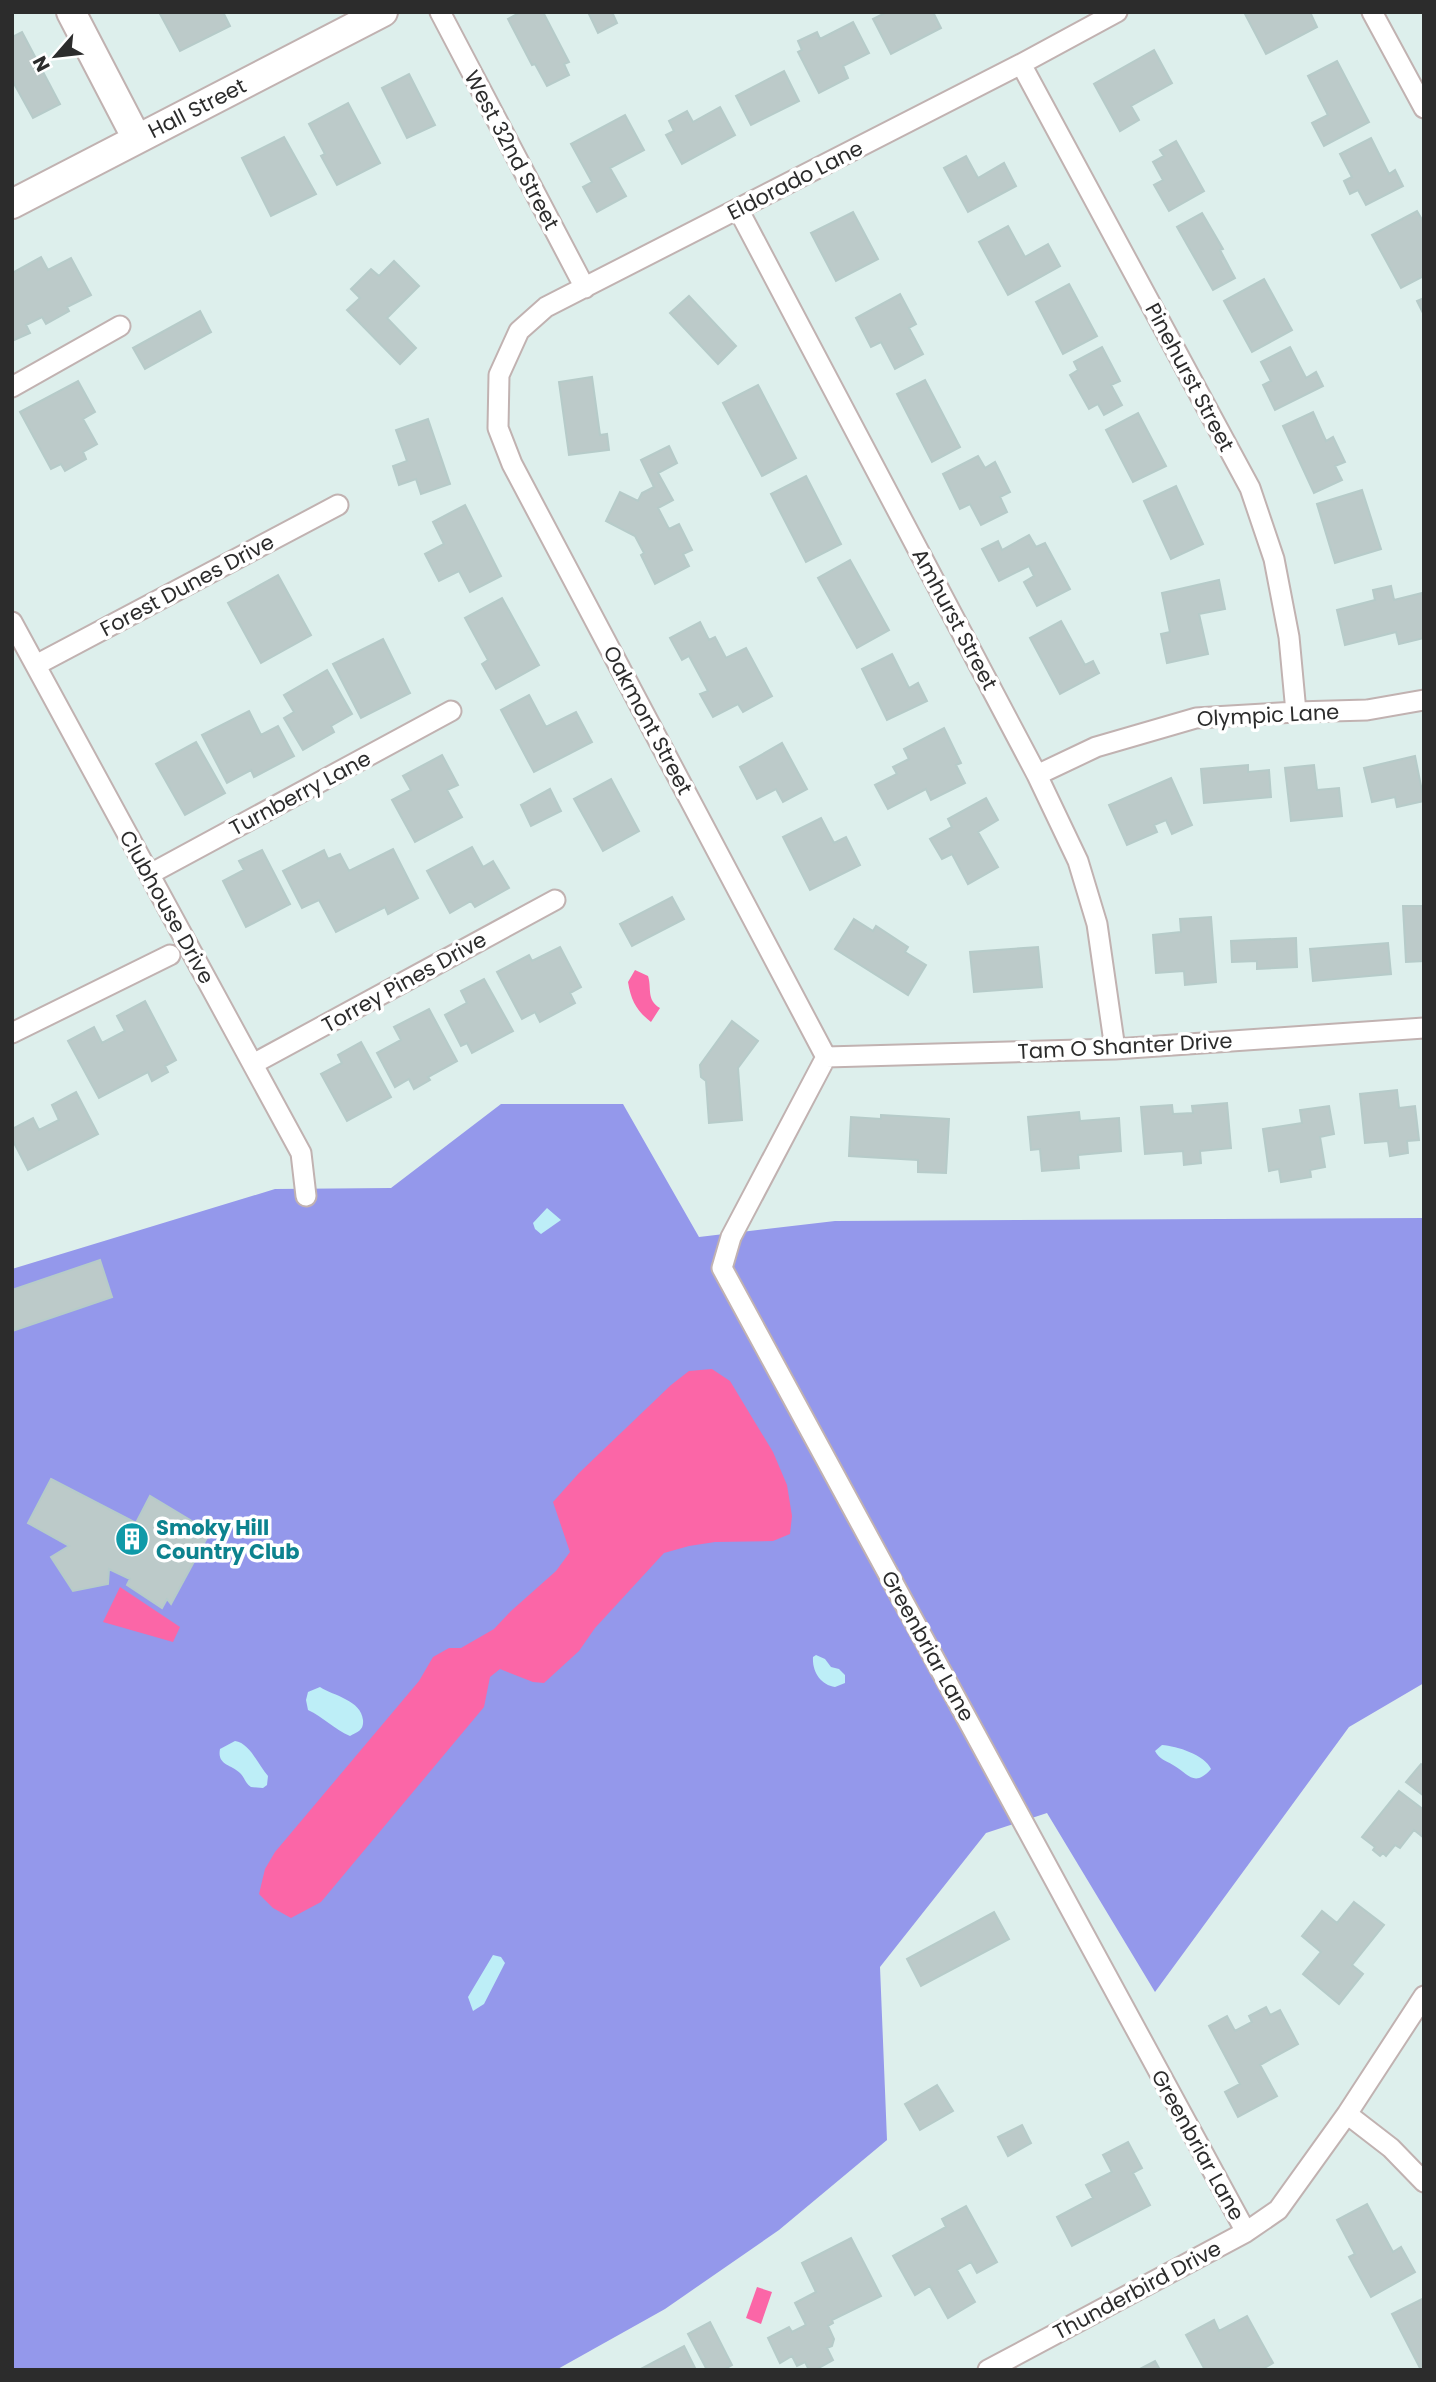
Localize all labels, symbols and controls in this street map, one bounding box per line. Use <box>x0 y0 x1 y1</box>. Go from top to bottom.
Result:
north arrow <box>21 21 91 91</box>
text: N <box>26 51 57 76</box>
street label: West 32nd Street <box>458 65 566 235</box>
street label: Hall Street <box>143 71 251 145</box>
street label: Eldorado Lane <box>722 133 868 227</box>
street label: Pinehurst Street <box>1139 298 1241 456</box>
street label: Forest Dunes Drive <box>95 527 279 643</box>
street label: Amhurst Street <box>906 543 1004 695</box>
street label: Oakmont Street <box>597 640 699 800</box>
street label: Olympic Lane <box>1196 697 1340 733</box>
street label: Turnberry Lane <box>224 744 376 842</box>
street label: Clubhouse Drive <box>113 825 221 989</box>
street label: Torrey Pines Drive <box>317 925 491 1039</box>
street label: Tam O Shanter Drive <box>1017 1026 1233 1066</box>
place label: Smoky Hill Country Club <box>156 1513 300 1566</box>
building icon: Smoky Hill Country Club <box>113 1520 151 1558</box>
street label: Greenbriar Lane <box>875 1565 981 1727</box>
street label: Greenbriar Lane <box>1145 2064 1251 2226</box>
street label: Thunderbird Drive <box>1048 2233 1226 2347</box>

